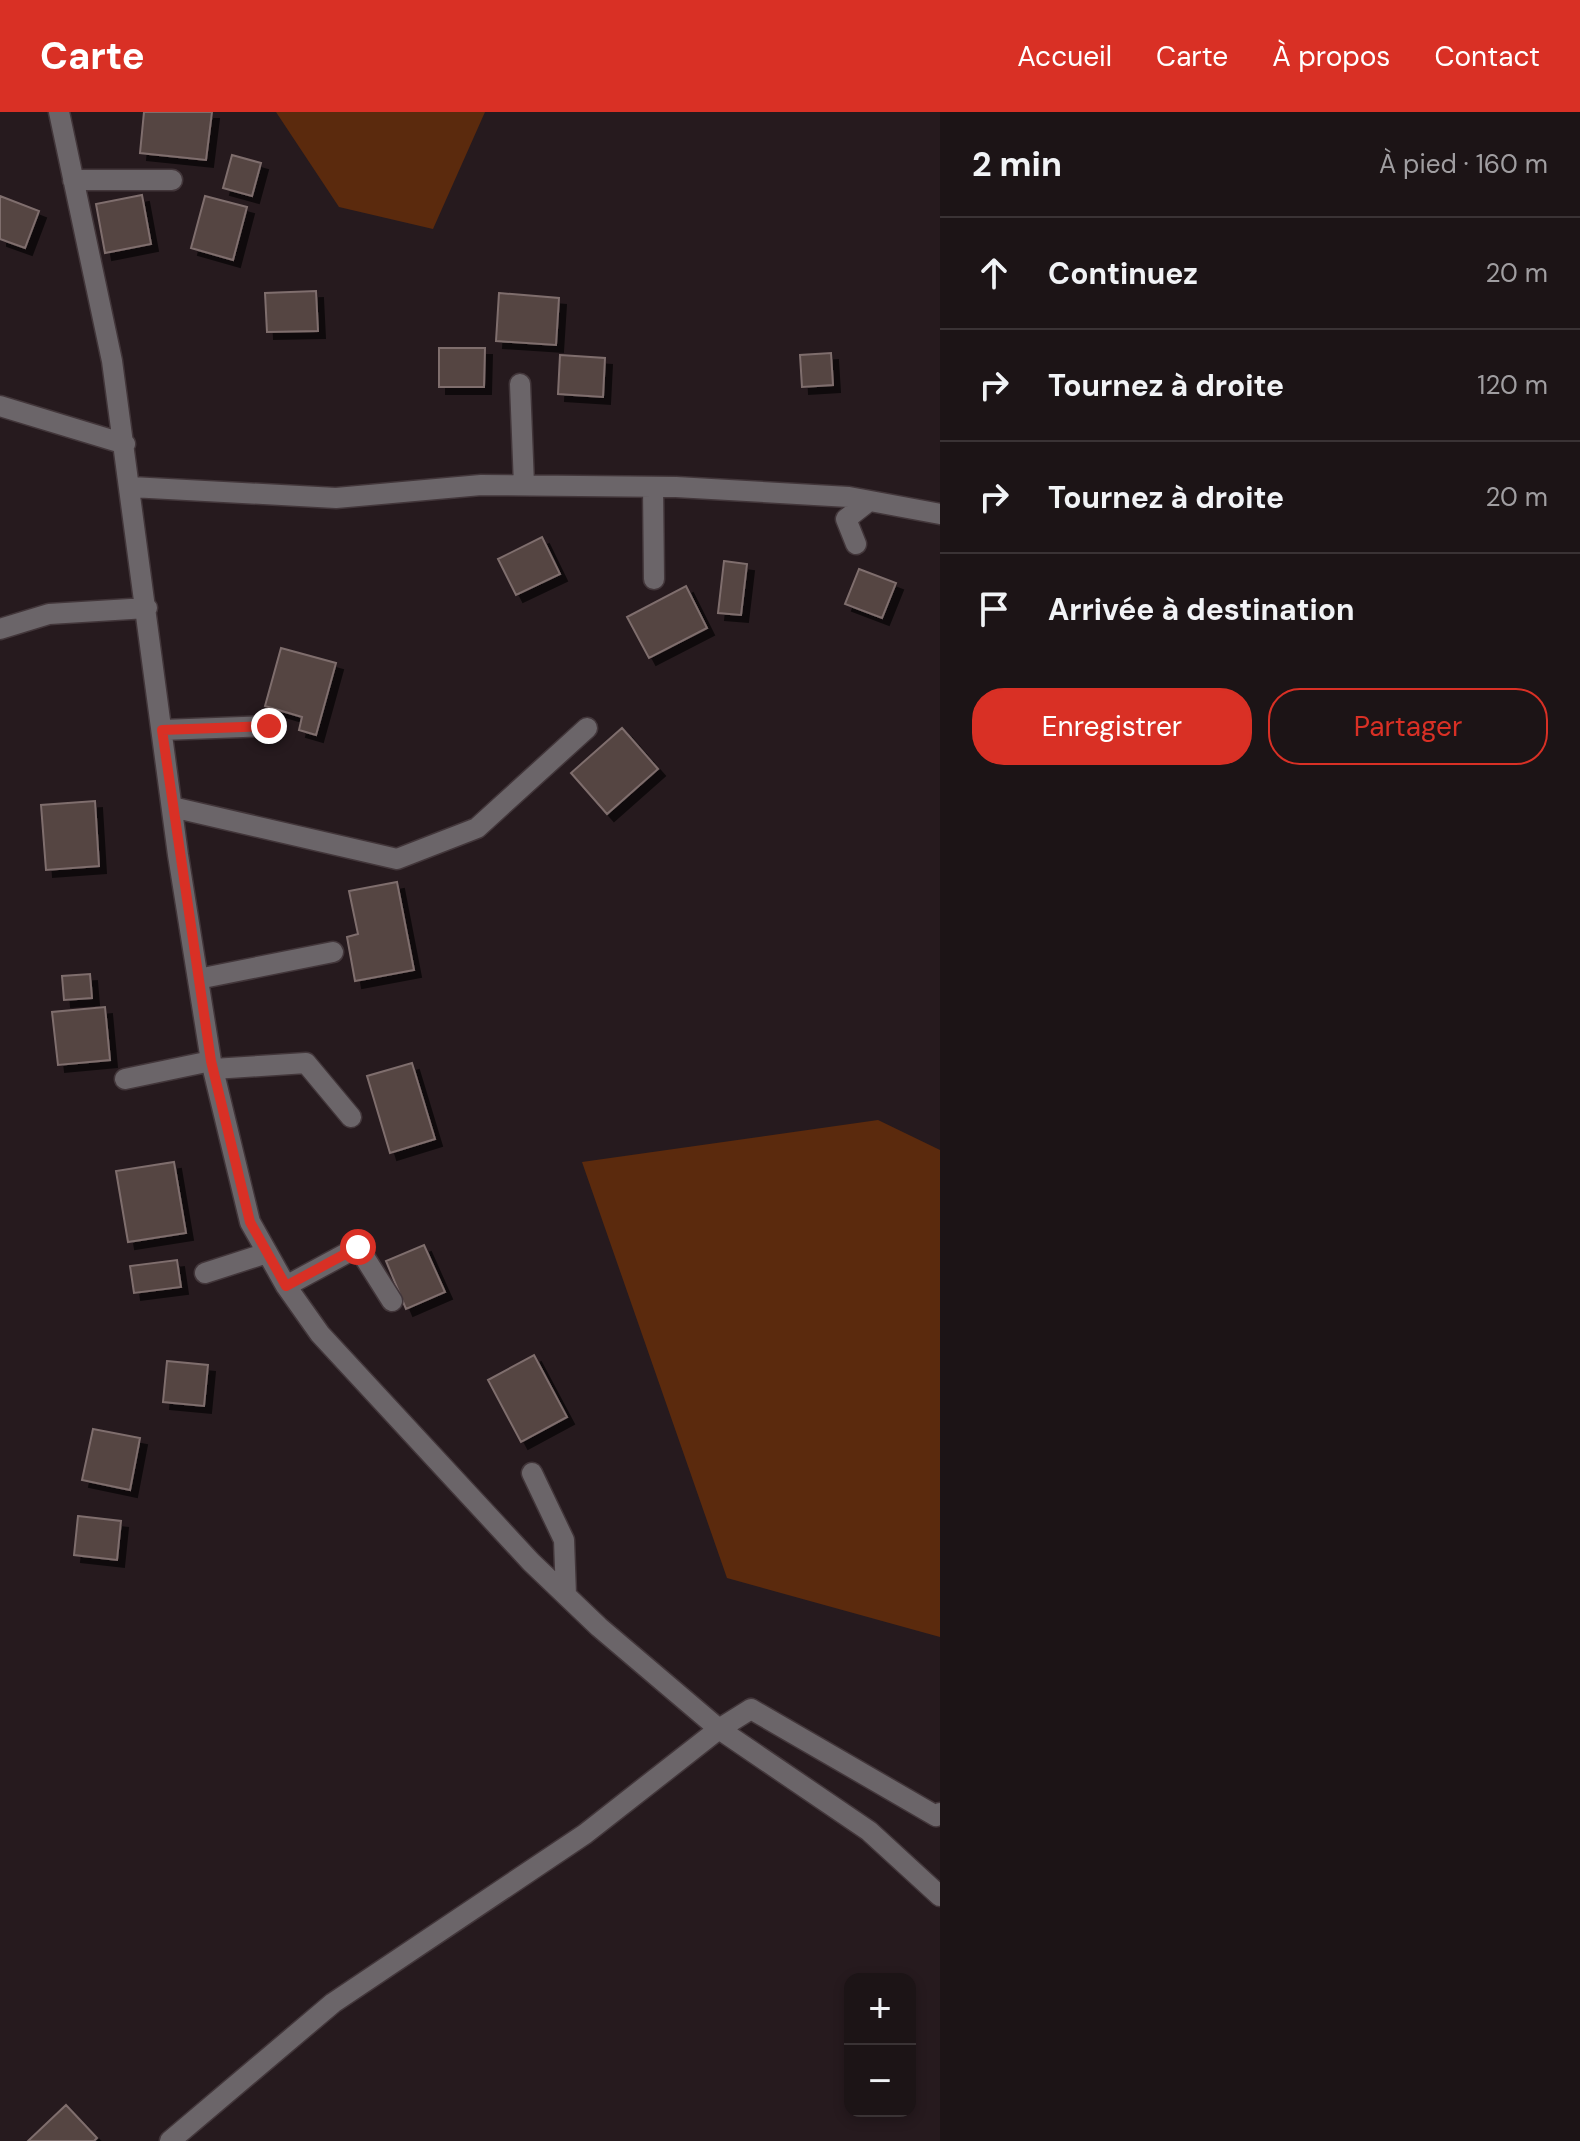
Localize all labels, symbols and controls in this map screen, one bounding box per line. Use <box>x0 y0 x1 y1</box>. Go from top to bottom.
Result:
text: Carte <box>40 31 145 81</box>
text: Accueil <box>1017 38 1112 75</box>
text: Carte <box>1156 38 1228 75</box>
text: À propos <box>1272 38 1390 75</box>
text: Contact <box>1434 38 1540 75</box>
text: 2 min <box>972 142 1062 187</box>
text: À pied · 160 m <box>1379 147 1548 181</box>
icon: ahead <box>972 251 1016 295</box>
text: Continuez <box>1048 254 1198 293</box>
text: 20 m <box>1485 256 1548 290</box>
icon: right <box>972 363 1016 407</box>
text: Tournez à droite <box>1048 366 1284 405</box>
text: 120 m <box>1477 368 1548 402</box>
icon: right <box>972 475 1016 519</box>
text: Tournez à droite <box>1048 478 1284 517</box>
text: 20 m <box>1485 480 1548 514</box>
icon: arrive <box>972 587 1016 631</box>
text: Arrivée à destination <box>1048 590 1354 629</box>
button: Enregistrer <box>972 688 1252 765</box>
button: Partager <box>1268 688 1548 765</box>
route end <box>251 708 287 744</box>
route start <box>340 1229 376 1265</box>
map controls <box>844 1973 916 2117</box>
button: + <box>844 1973 916 2045</box>
button: − <box>844 2045 916 2117</box>

